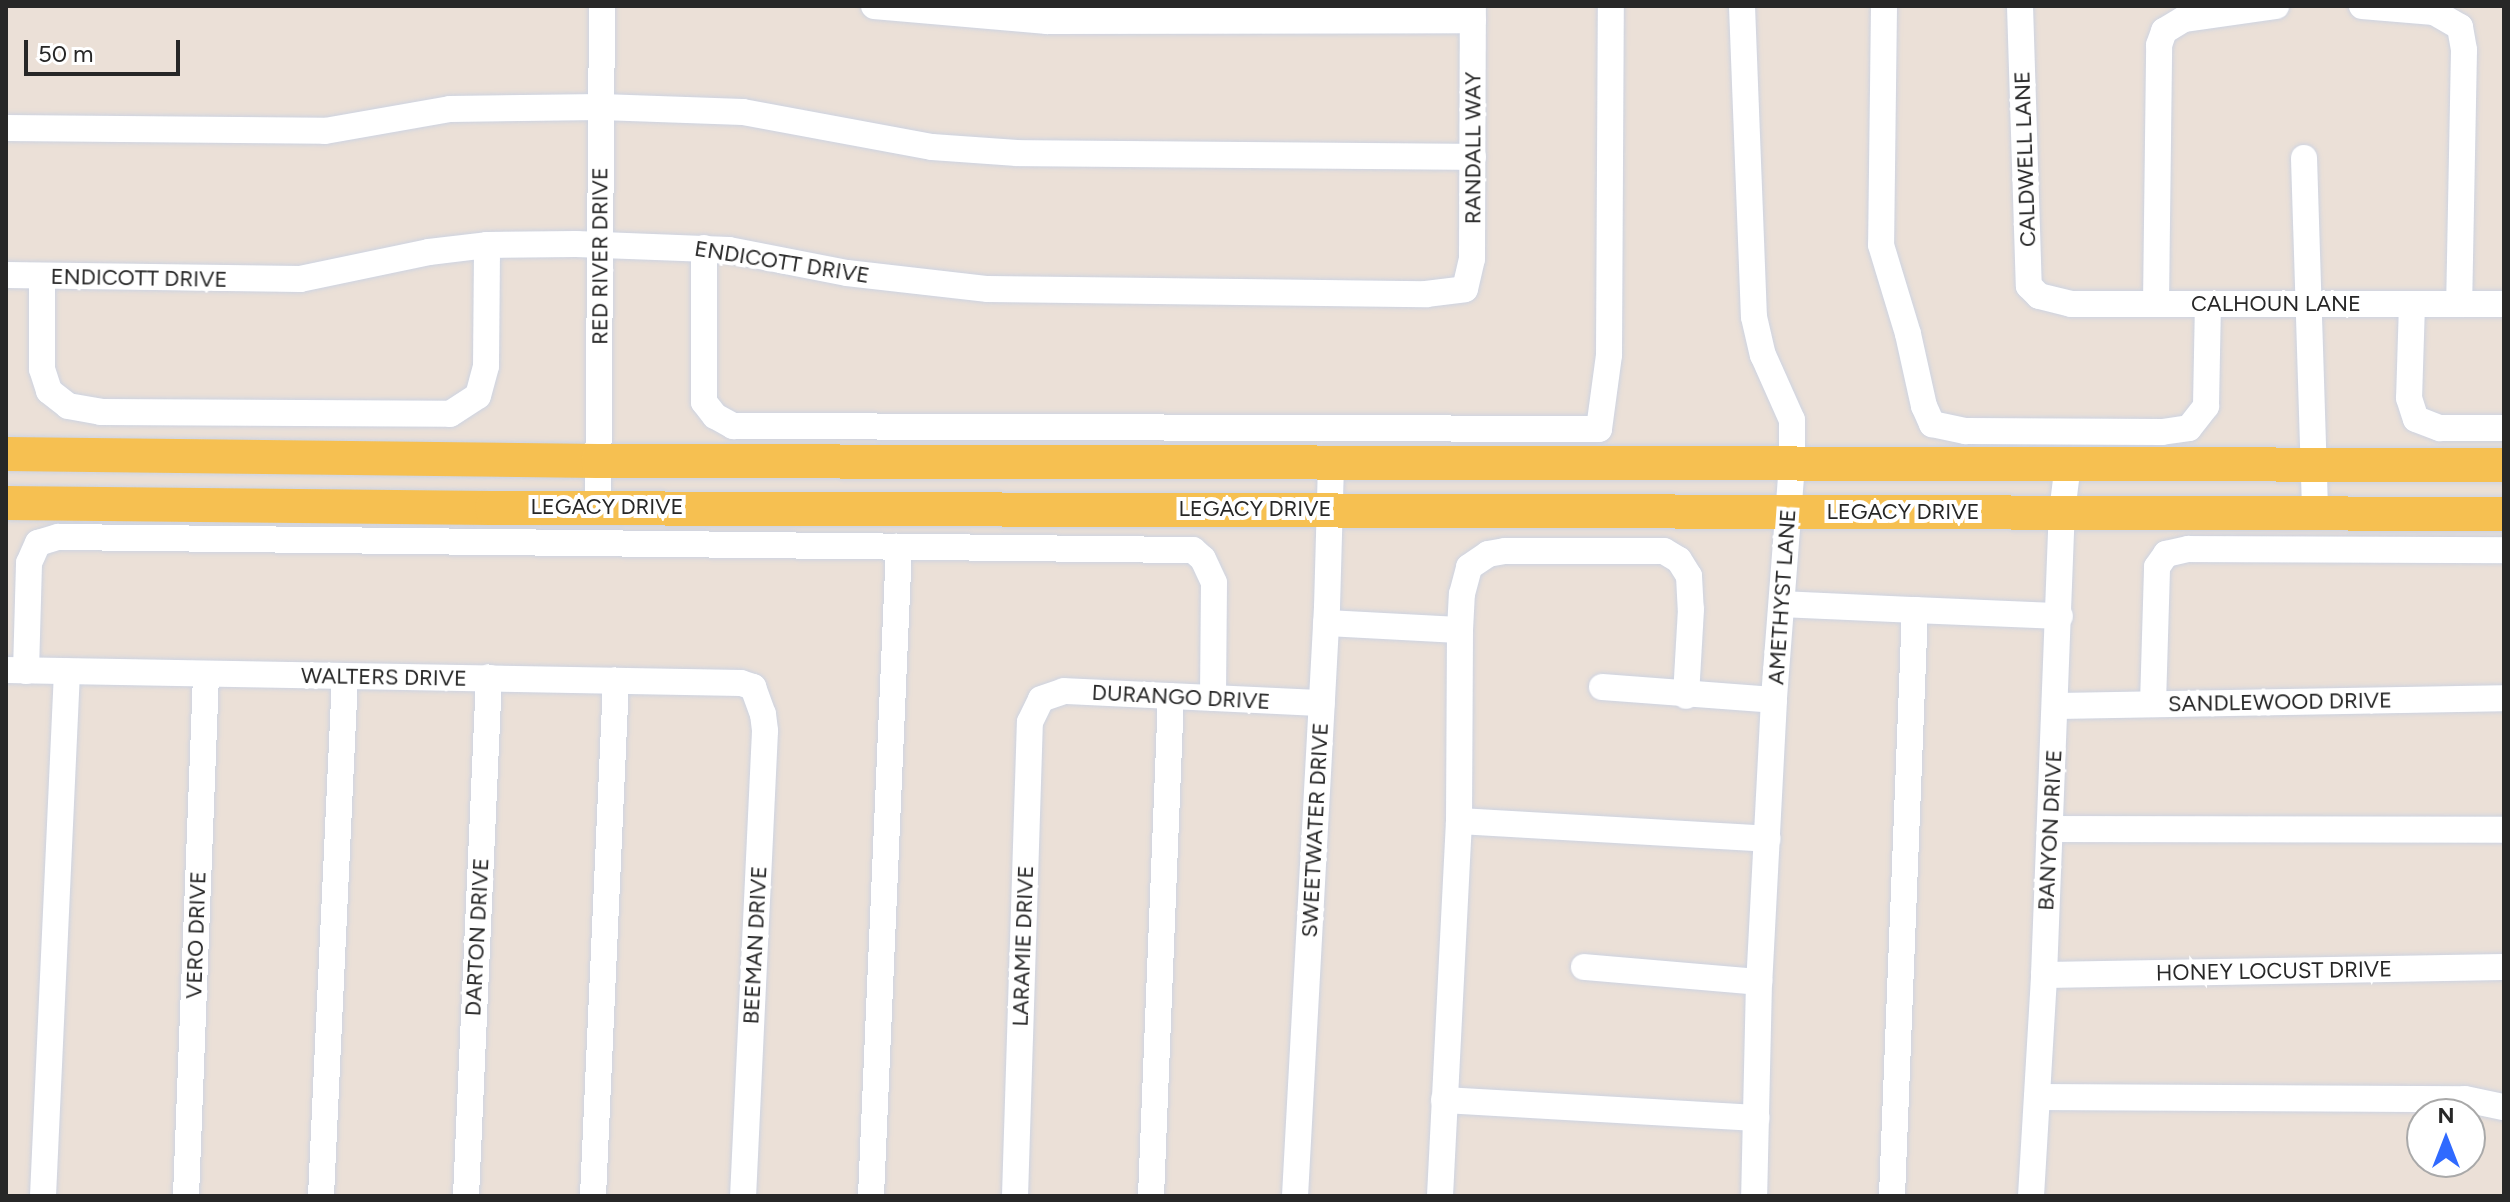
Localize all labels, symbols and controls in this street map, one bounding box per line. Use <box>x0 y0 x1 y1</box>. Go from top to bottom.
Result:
scale bar <box>28 24 184 74</box>
text: 50 m <box>38 39 94 68</box>
street label: CALDWELL LANE <box>2009 71 2041 247</box>
street label: RANDALL WAY <box>1460 72 1486 224</box>
street label: RED RIVER DRIVE <box>587 167 613 345</box>
street label: ENDICOTT DRIVE <box>693 235 871 289</box>
street label: ENDICOTT DRIVE <box>50 263 228 293</box>
street label: CALHOUN LANE <box>2191 291 2361 317</box>
street label: LEGACY DRIVE <box>530 494 684 520</box>
street label: LEGACY DRIVE <box>1178 496 1332 522</box>
street label: LEGACY DRIVE <box>1826 499 1980 525</box>
street label: AMETHYST LANE <box>1763 508 1801 686</box>
street label: WALTERS DRIVE <box>301 662 467 692</box>
street label: DURANGO DRIVE <box>1091 679 1271 715</box>
street label: SANDLEWOOD DRIVE <box>2168 687 2392 717</box>
street label: SWEETWATER DRIVE <box>1296 722 1334 938</box>
street label: BANYON DRIVE <box>2033 749 2067 911</box>
street label: DARTON DRIVE <box>460 857 494 1017</box>
street label: BEEMAN DRIVE <box>738 865 772 1025</box>
street label: LARAMIE DRIVE <box>1007 865 1039 1027</box>
street label: VERO DRIVE <box>181 871 211 999</box>
street label: HONEY LOCUST DRIVE <box>2156 956 2392 986</box>
north arrow <box>2406 1098 2486 1178</box>
text: N <box>2437 1102 2455 1129</box>

